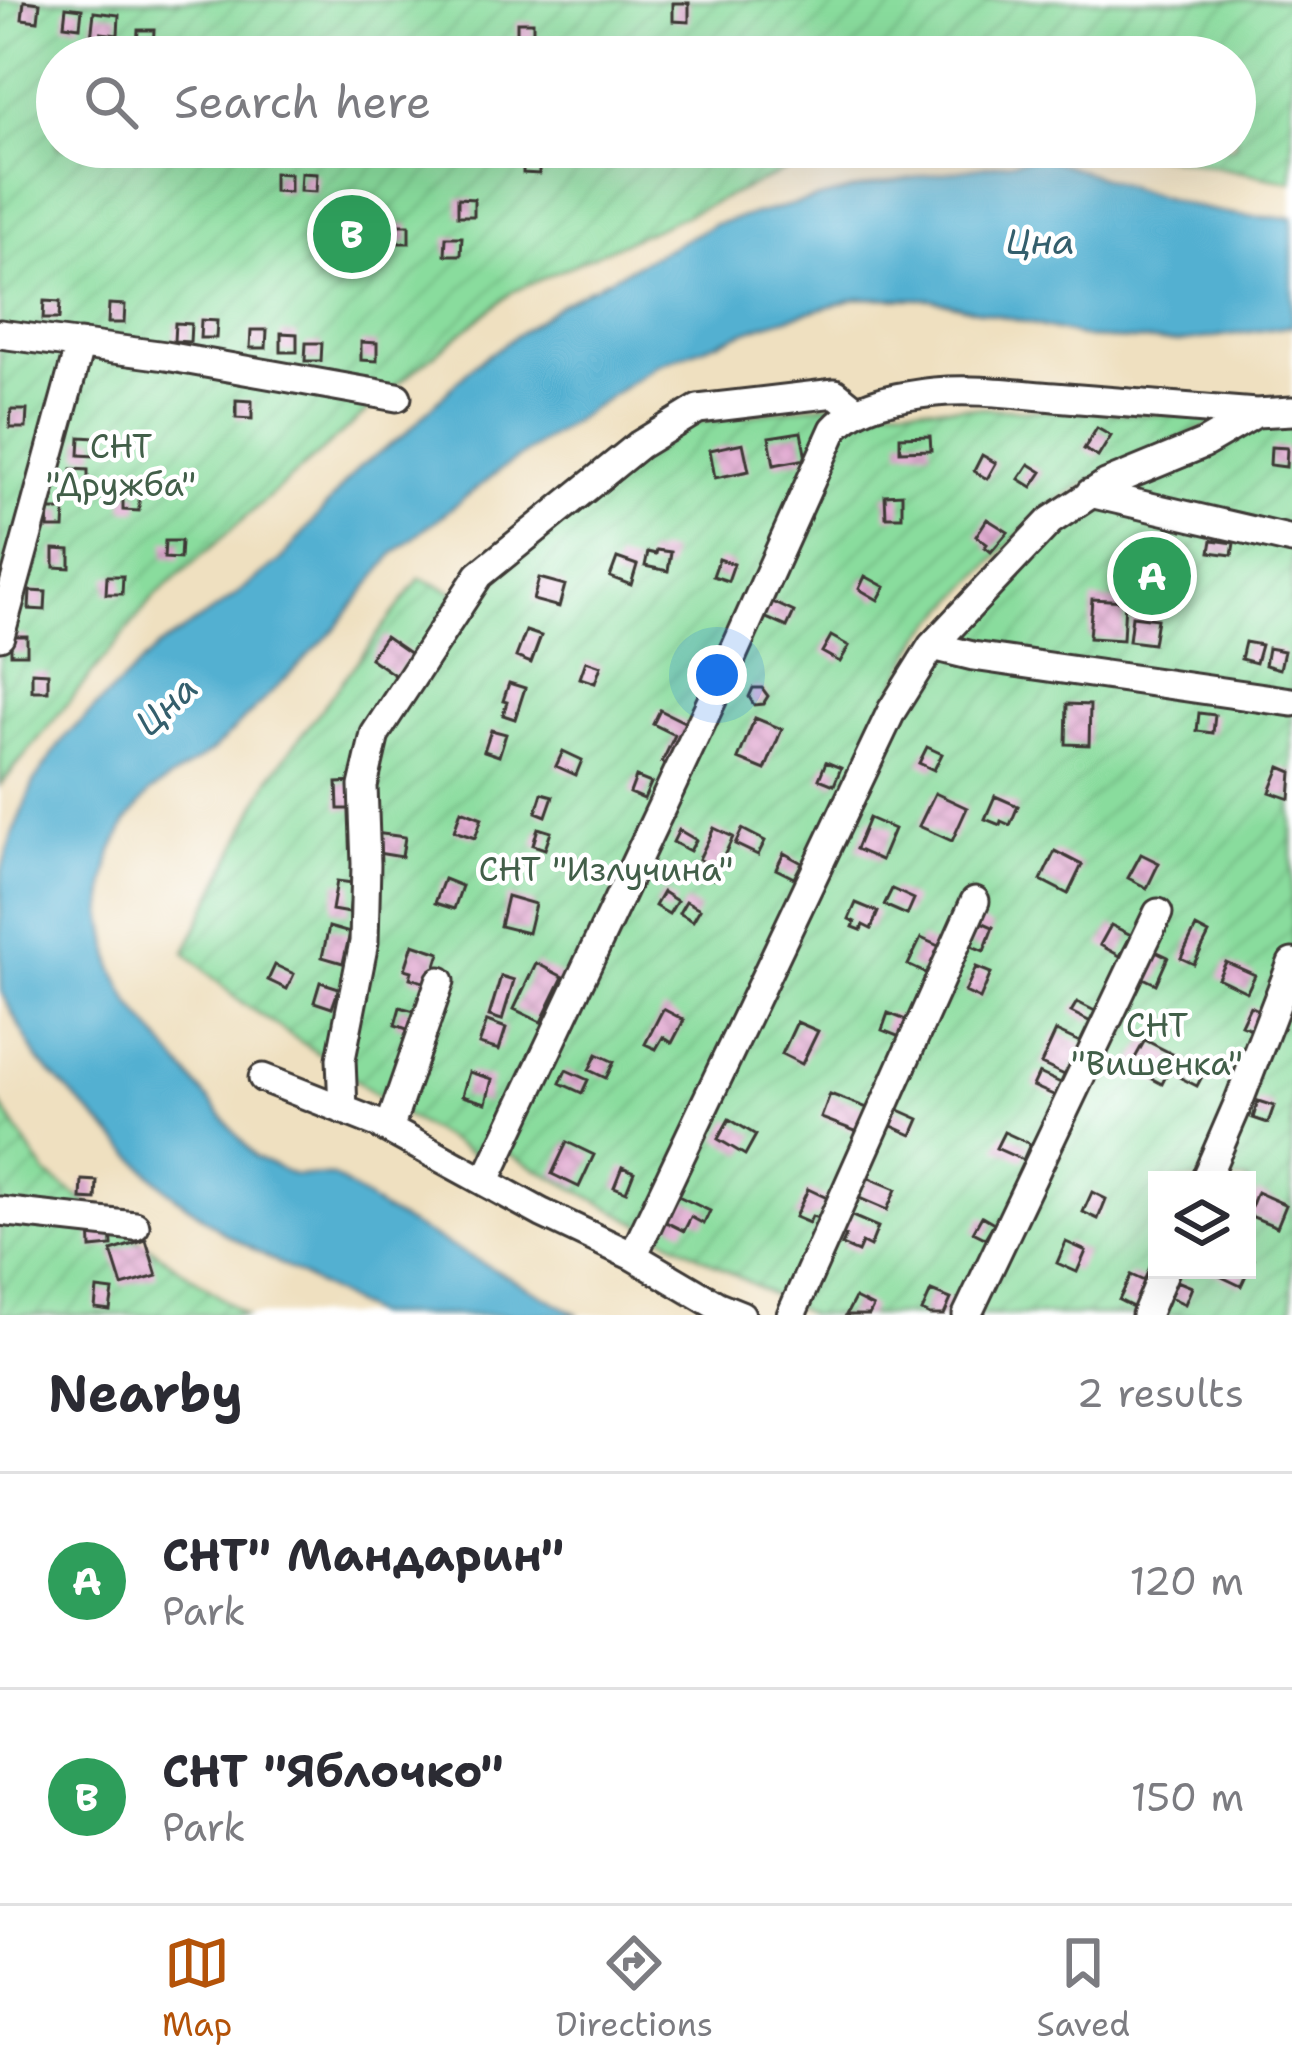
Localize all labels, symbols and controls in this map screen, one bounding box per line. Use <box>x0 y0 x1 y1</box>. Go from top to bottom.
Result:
search box <box>36 36 1256 168</box>
icon: search <box>78 69 144 135</box>
text: Search here <box>174 72 431 132</box>
pin: B <box>313 189 391 279</box>
water label: Цна <box>1005 217 1075 266</box>
park label: СНТ "Дружба" <box>46 424 196 507</box>
pin: A <box>1113 531 1191 621</box>
your location <box>687 645 747 705</box>
water label: Цна <box>124 664 208 747</box>
park label: СНТ "Излучина" <box>478 847 734 892</box>
park label: СНТ "Вишенка" <box>1071 1003 1243 1086</box>
map controls <box>1148 1171 1256 1279</box>
button: layers <box>1148 1171 1256 1279</box>
text: Nearby <box>48 1359 243 1427</box>
text: 2 results <box>1077 1367 1244 1419</box>
text: СНТ" Мандарин" <box>162 1525 564 1585</box>
text: A <box>72 1555 102 1607</box>
text: 120 m <box>1129 1555 1244 1607</box>
text: Park <box>162 1585 246 1637</box>
text: СНТ "Яблочко" <box>162 1741 504 1801</box>
text: B <box>75 1771 99 1823</box>
text: 150 m <box>1131 1771 1244 1823</box>
text: Park <box>162 1801 246 1853</box>
tab: Map <box>162 1930 232 2047</box>
tab: Directions <box>556 1930 713 2047</box>
tab: Saved <box>1037 1930 1130 2047</box>

